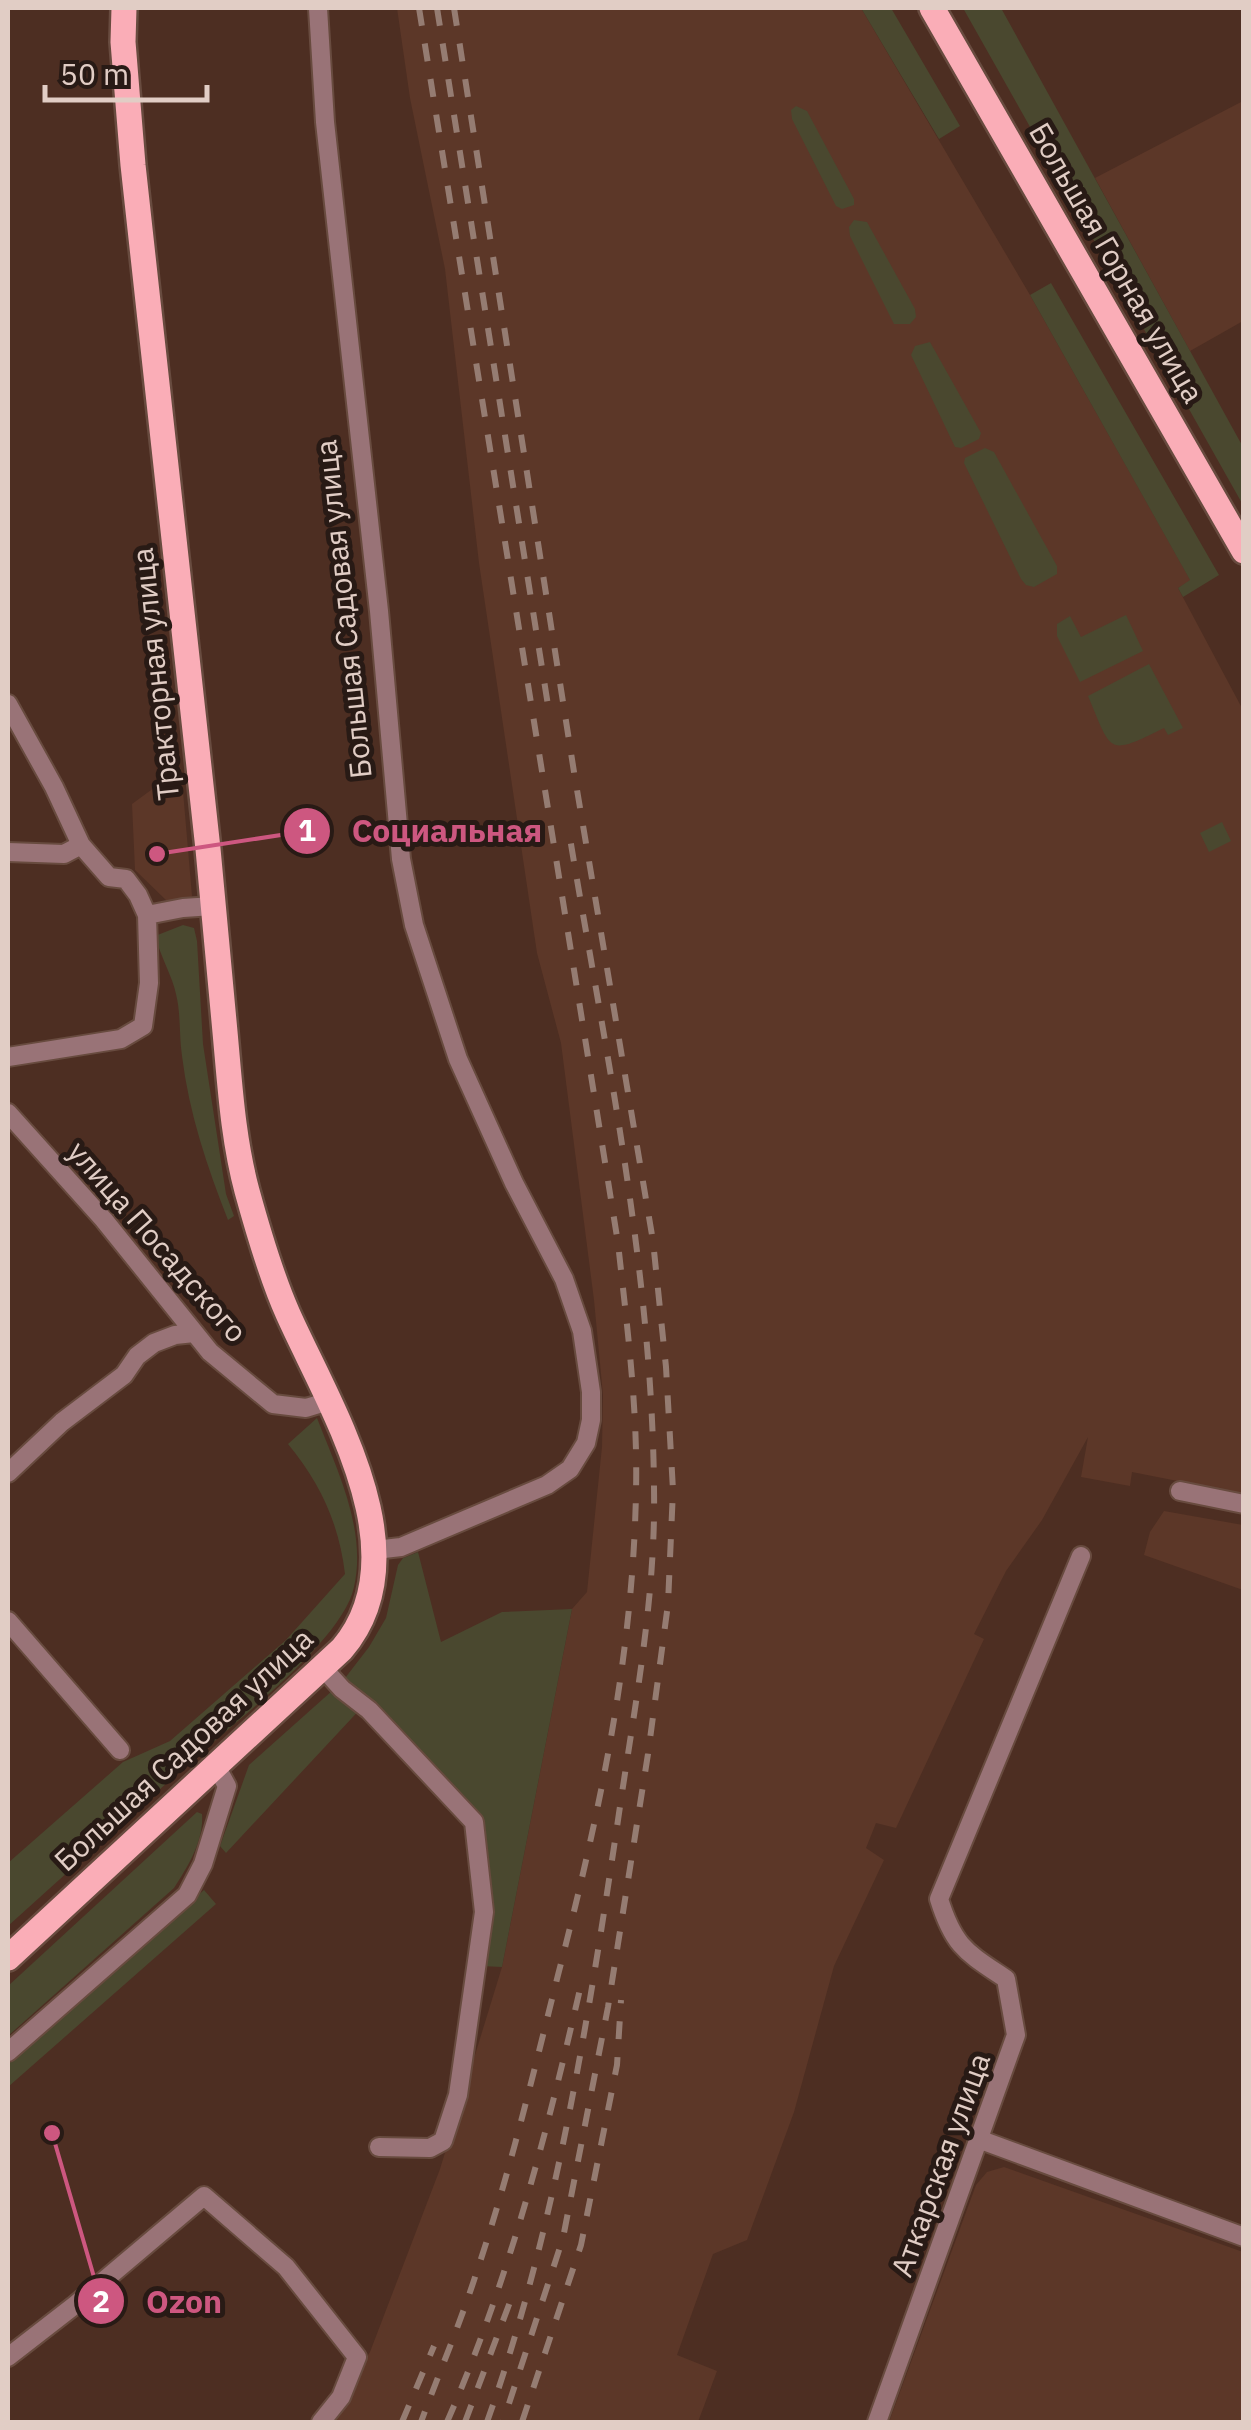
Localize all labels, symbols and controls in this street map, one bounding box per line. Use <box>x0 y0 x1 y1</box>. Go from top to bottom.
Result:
scale bar <box>45 40 208 102</box>
text: 50 m <box>60 54 129 93</box>
street label: Большая Горная улица <box>1021 115 1214 409</box>
street label: Большая Садовая улица <box>305 438 380 780</box>
street label: Тракторная улица <box>122 546 187 802</box>
callout: Социальная <box>282 800 562 862</box>
text: Социальная <box>352 809 542 851</box>
text: 1 <box>298 810 316 849</box>
street label: улица Посадского <box>60 1132 256 1350</box>
street label: Большая Садовая улица <box>45 1619 321 1879</box>
street label: Аткарская улица <box>881 2047 998 2282</box>
callout: Ozon <box>76 2270 242 2332</box>
text: Ozon <box>146 2280 222 2322</box>
text: 2 <box>92 2281 110 2320</box>

